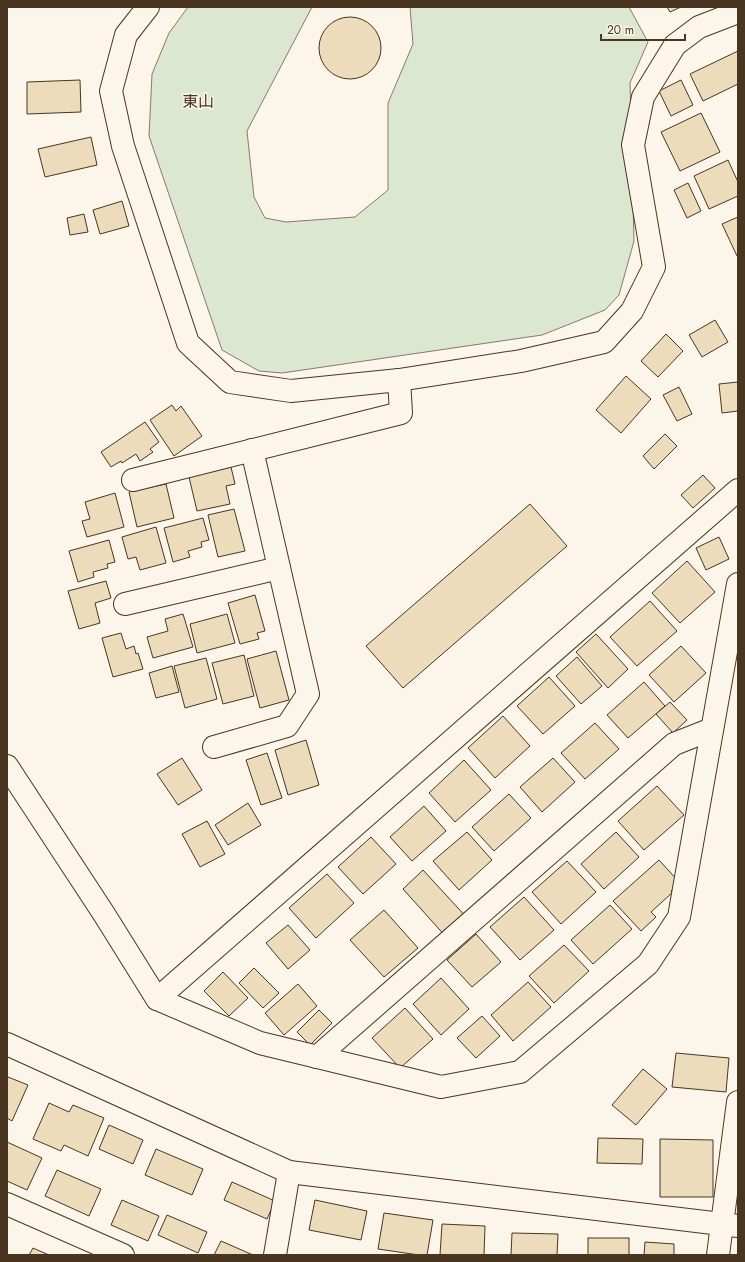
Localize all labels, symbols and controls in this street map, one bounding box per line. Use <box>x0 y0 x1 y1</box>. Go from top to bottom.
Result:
scale bar <box>601 16 685 42</box>
text: 20 m <box>607 21 634 39</box>
district label: 東山 <box>182 90 214 113</box>

